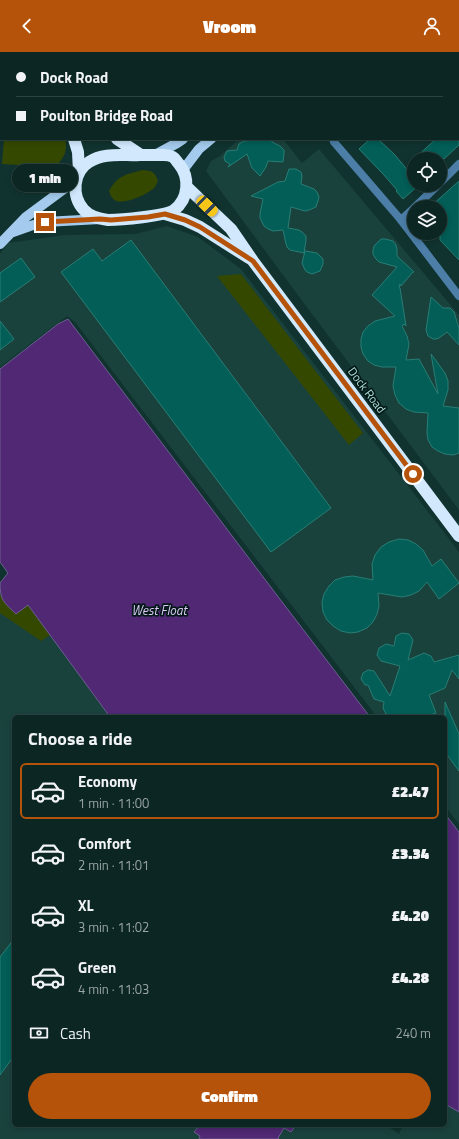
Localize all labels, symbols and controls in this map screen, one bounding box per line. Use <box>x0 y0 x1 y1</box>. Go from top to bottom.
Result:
text: Vroom <box>203 13 256 40</box>
icon: back <box>16 15 38 37</box>
icon: person <box>421 15 443 37</box>
text: Dock Road <box>40 66 108 89</box>
text: Poulton Bridge Road <box>40 104 173 127</box>
map controls <box>407 152 447 240</box>
button: locate <box>407 152 447 192</box>
callout: 1 min <box>12 164 78 192</box>
text: 1 min <box>29 168 61 188</box>
car <box>194 193 220 219</box>
button: layers <box>407 200 447 240</box>
route end <box>36 213 54 231</box>
street label: Dock Road <box>343 363 391 417</box>
route start <box>404 465 422 483</box>
water label: West Float <box>131 600 188 620</box>
text: Choose a ride <box>28 725 132 752</box>
text: Economy <box>78 770 137 793</box>
icon: car <box>30 773 66 809</box>
text: £2.47 <box>392 780 429 803</box>
text: 1 min · 11:00 <box>78 793 149 813</box>
text: Comfort <box>78 832 131 855</box>
icon: car <box>30 835 66 871</box>
text: £3.34 <box>392 842 429 865</box>
text: 2 min · 11:01 <box>78 855 149 875</box>
text: XL <box>78 894 94 917</box>
icon: car <box>30 897 66 933</box>
text: £4.20 <box>392 904 429 927</box>
text: 3 min · 11:02 <box>78 917 149 937</box>
text: Green <box>78 956 116 979</box>
icon: car <box>30 959 66 995</box>
text: £4.28 <box>392 966 429 989</box>
text: 4 min · 11:03 <box>78 979 149 999</box>
icon: cash <box>28 1022 50 1044</box>
text: Cash <box>60 1022 91 1045</box>
text: 240 m <box>395 1023 431 1043</box>
button: Confirm <box>28 1073 431 1119</box>

